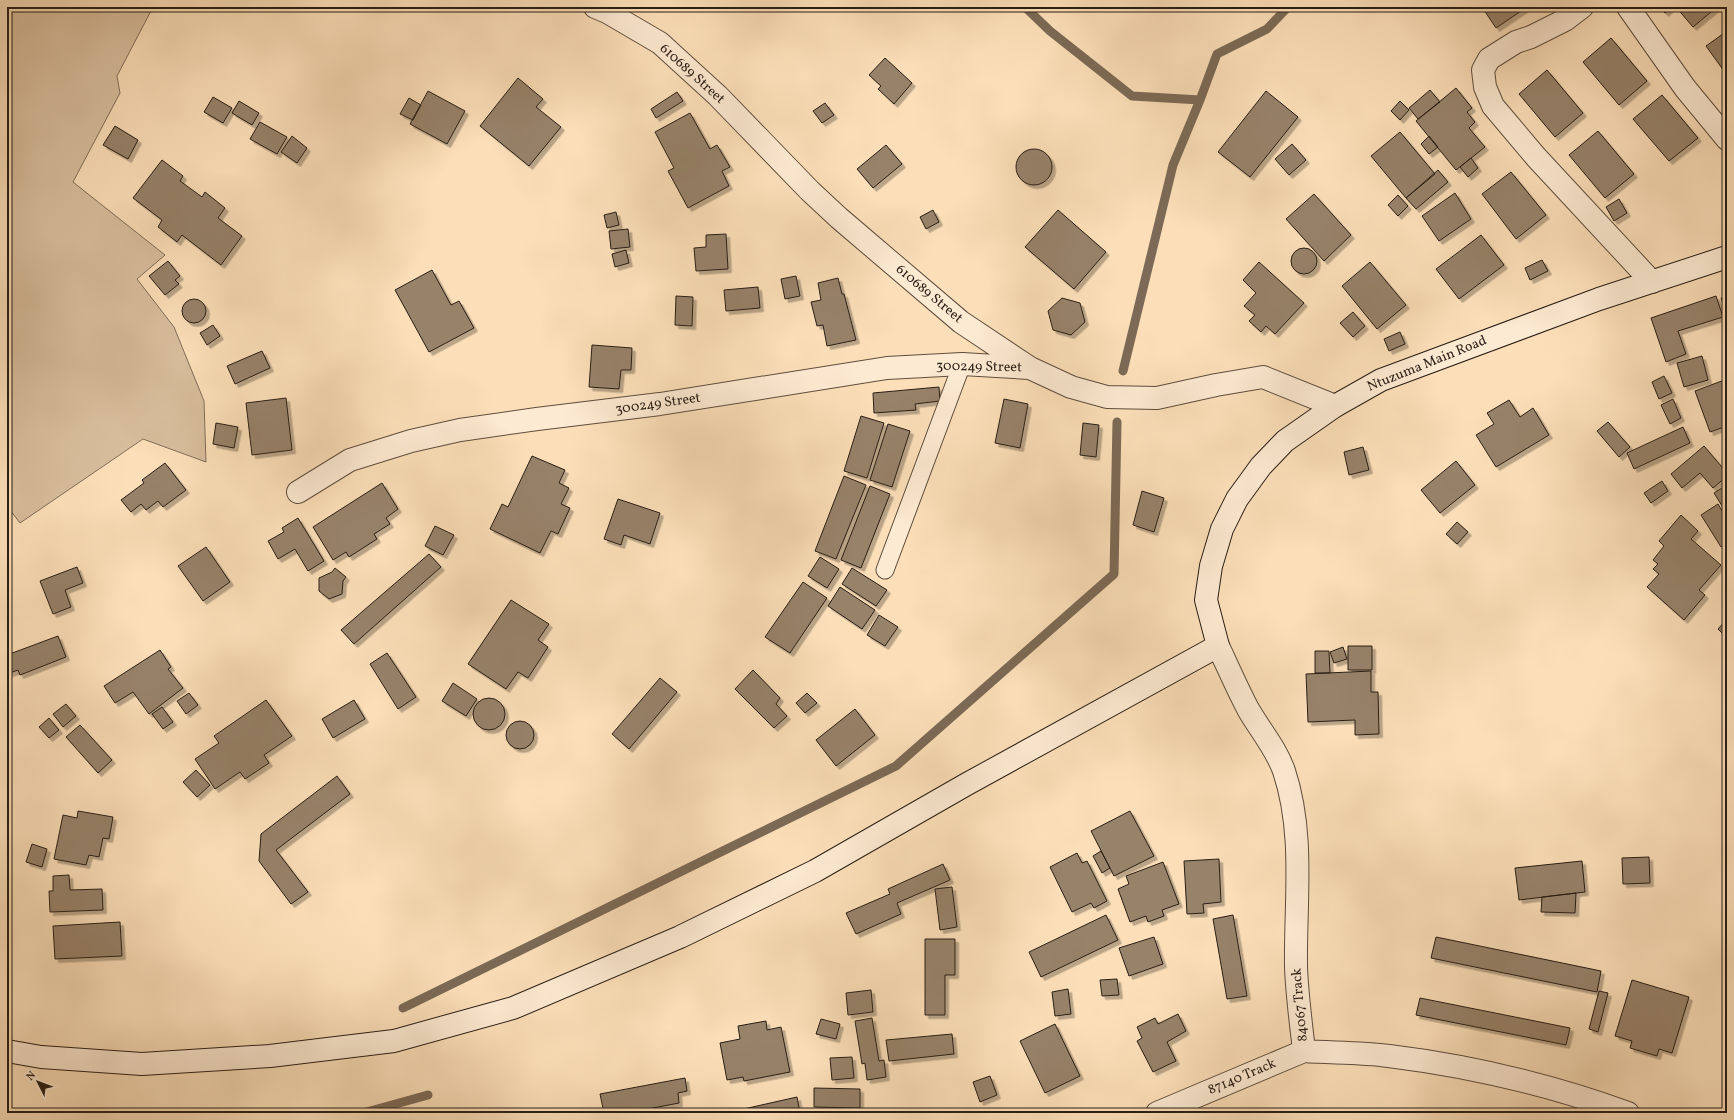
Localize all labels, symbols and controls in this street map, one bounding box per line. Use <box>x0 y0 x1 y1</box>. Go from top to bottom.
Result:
street label: 610689 Street <box>655 39 729 109</box>
street label: 610689 Street <box>891 260 967 328</box>
street label: Ntuzuma Main Road <box>1364 331 1490 397</box>
street label: 300249 Street <box>936 357 1022 377</box>
street label: 300249 Street <box>614 389 702 419</box>
street label: 84067 Track <box>1287 967 1313 1043</box>
street label: 87140 Track <box>1205 1054 1279 1100</box>
north arrow <box>18 1062 58 1102</box>
text: N <box>23 1068 40 1084</box>

